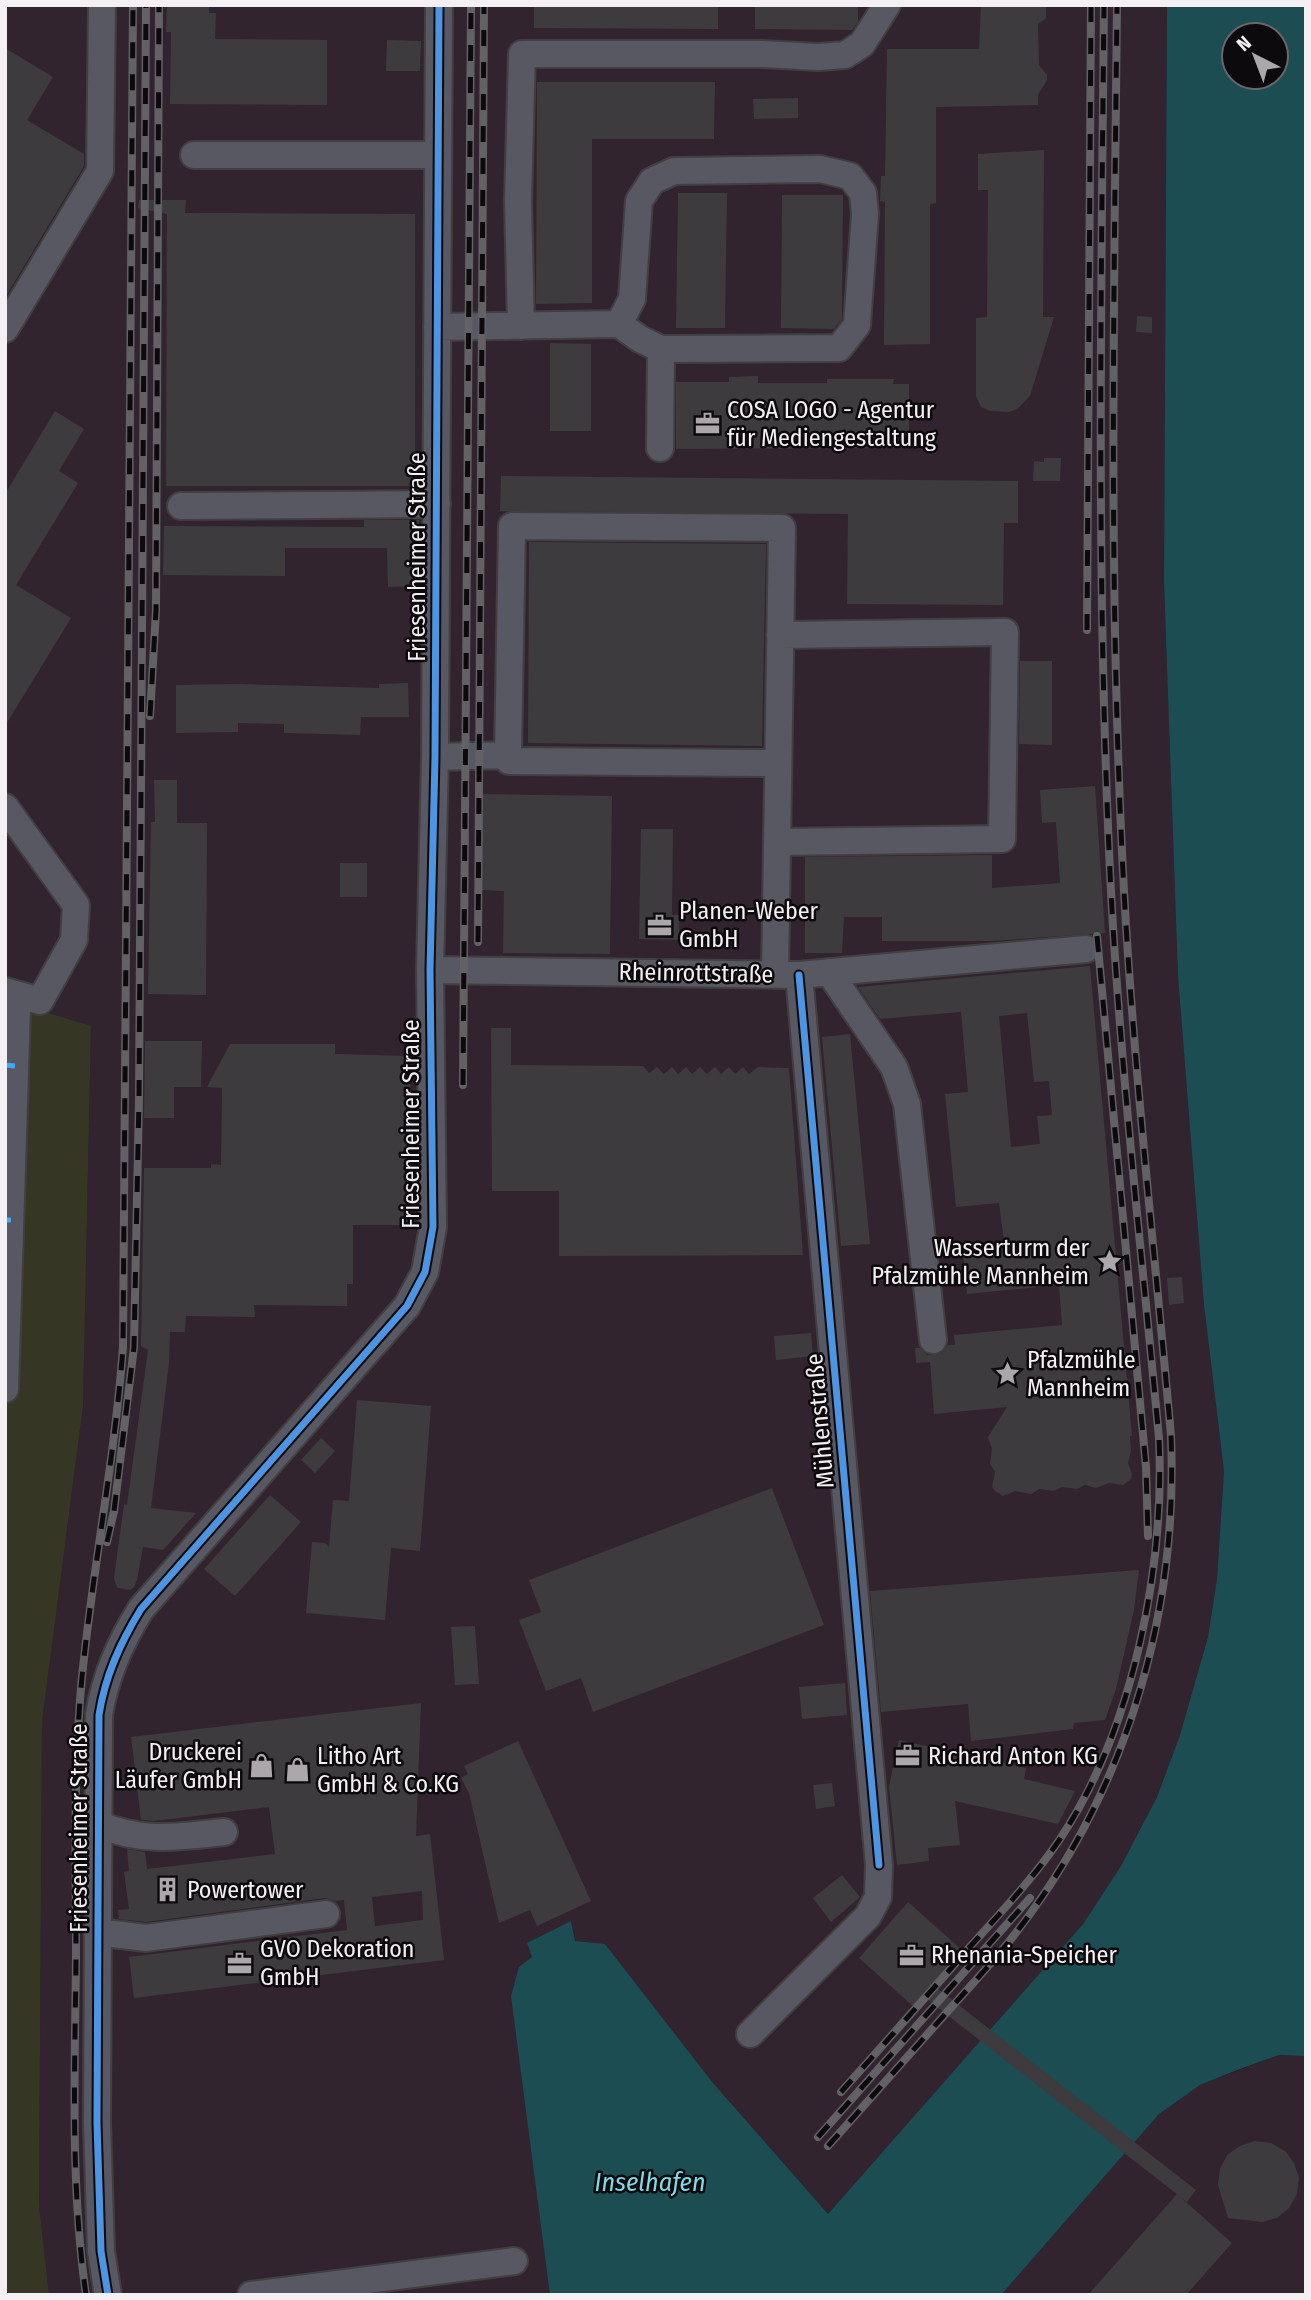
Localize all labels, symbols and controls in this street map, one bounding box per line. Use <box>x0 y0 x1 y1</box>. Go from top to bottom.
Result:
north arrow <box>1220 21 1290 91</box>
text: N <box>1232 31 1256 56</box>
place label: COSA LOGO - Agentur für Mediengestaltung <box>727 396 937 452</box>
office icon: COSA LOGO - Agentur für Mediengestaltung <box>693 410 721 438</box>
street label: Friesenheimer Straße <box>403 452 431 662</box>
place label: Planen-Weber GmbH <box>679 897 819 953</box>
office icon: Planen-Weber GmbH <box>645 911 673 939</box>
street label: Rheinrottstraße <box>619 958 773 988</box>
street label: Friesenheimer Straße <box>397 1019 425 1229</box>
place label: Wasserturm der Pfalzmühle Mannheim <box>872 1234 1090 1290</box>
place icon: Wasserturm der Pfalzmühle Mannheim <box>1095 1248 1123 1276</box>
place label: Pfalzmühle Mannheim <box>1027 1346 1136 1402</box>
street label: Mühlenstraße <box>800 1352 840 1490</box>
place icon: Pfalzmühle Mannheim <box>993 1360 1021 1388</box>
street label: Friesenheimer Straße <box>65 1723 93 1933</box>
place label: Druckerei Läufer GmbH <box>115 1738 242 1794</box>
place label: Litho Art GmbH & Co.KG <box>317 1742 459 1798</box>
office icon: Richard Anton KG <box>894 1742 922 1770</box>
place label: Richard Anton KG <box>928 1742 1098 1770</box>
shop icon: Druckerei Läufer GmbH <box>248 1752 276 1780</box>
shop icon: Litho Art GmbH & Co.KG <box>283 1756 311 1784</box>
building icon: Powertower <box>153 1876 181 1904</box>
place label: Powertower <box>187 1876 304 1904</box>
place label: GVO Dekoration GmbH <box>260 1935 415 1991</box>
office icon: Rhenania-Speicher <box>897 1941 925 1969</box>
place label: Rhenania-Speicher <box>931 1941 1117 1969</box>
office icon: GVO Dekoration GmbH <box>226 1949 254 1977</box>
water label: Inselhafen <box>595 2167 705 2198</box>

